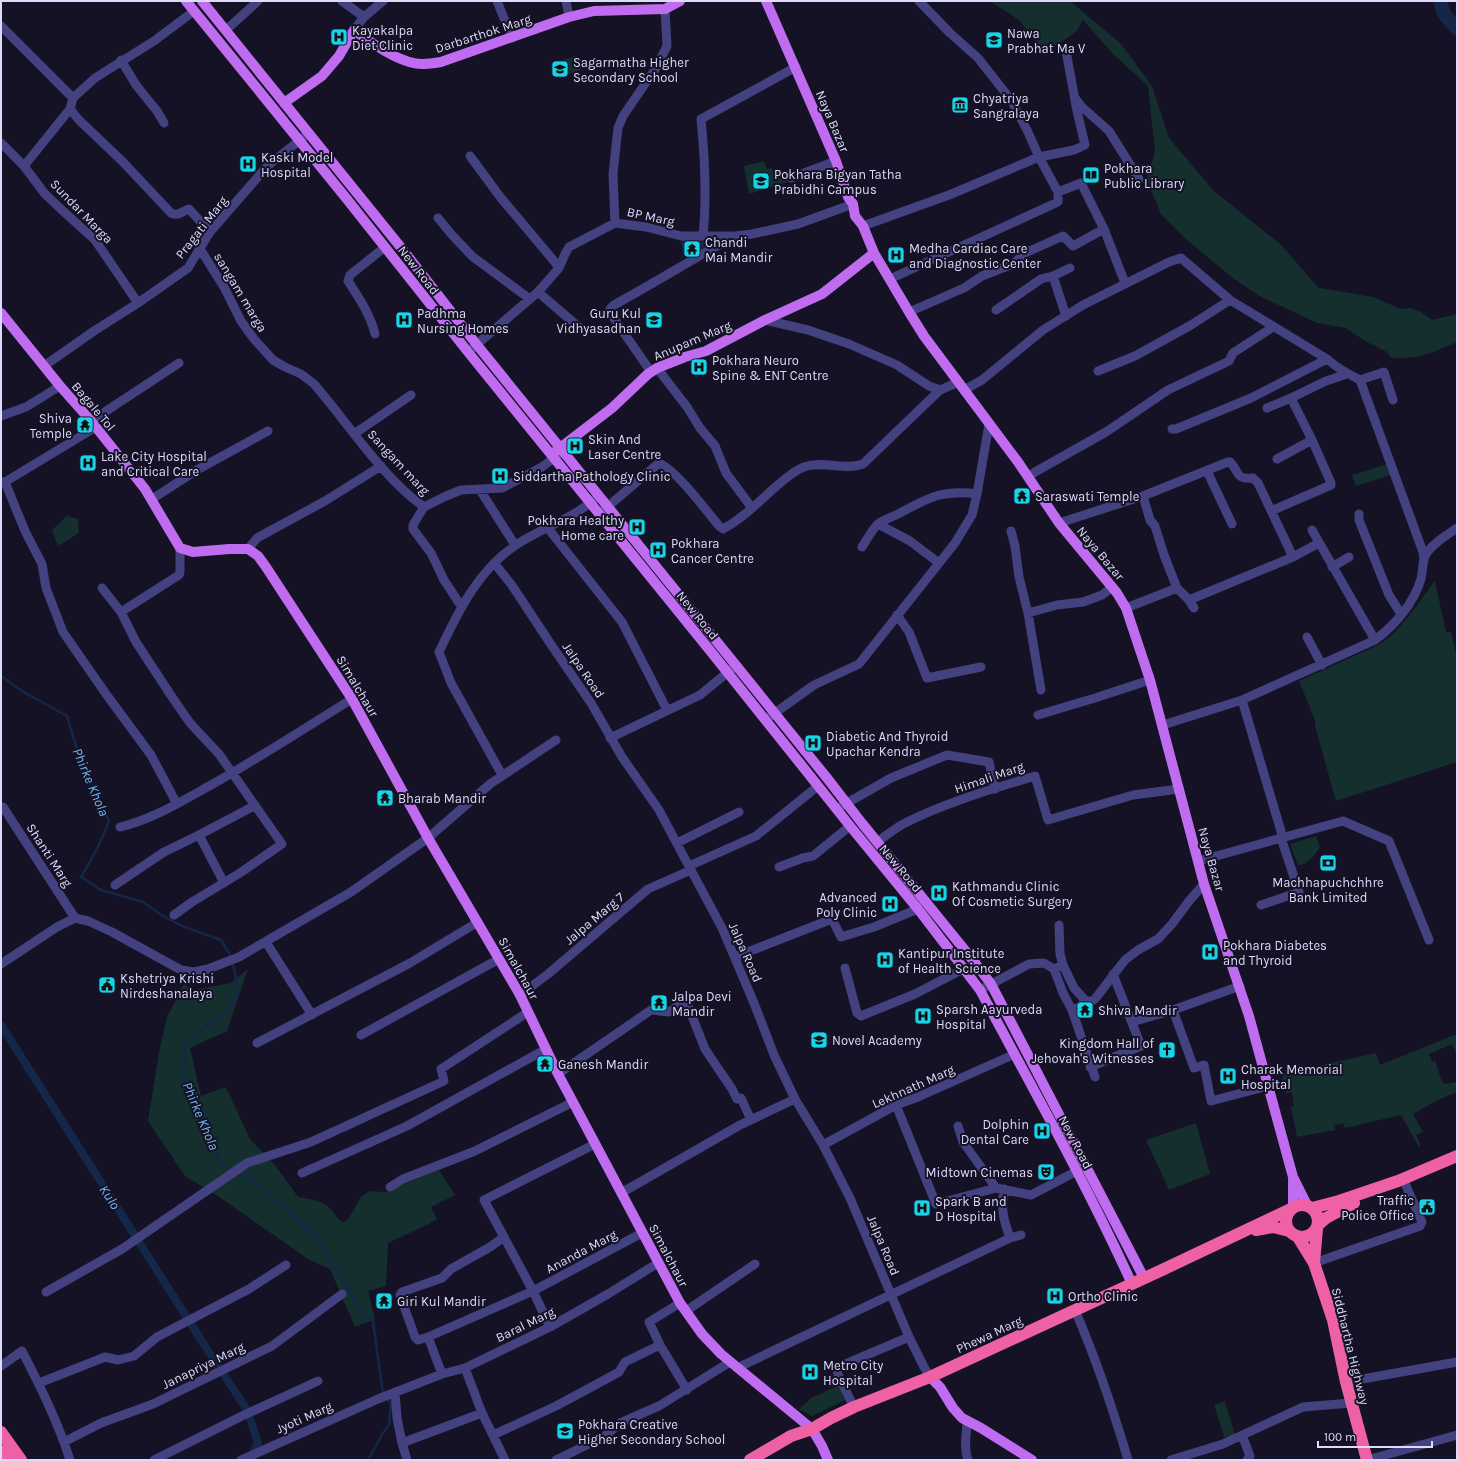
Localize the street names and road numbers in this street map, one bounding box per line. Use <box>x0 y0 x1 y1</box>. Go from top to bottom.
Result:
street label: Darbarthok Marg <box>433 11 534 56</box>
street label: Naya Bazar <box>813 88 852 155</box>
street label: Sundar Marga <box>47 176 116 247</box>
street label: Pragati Marg <box>172 192 231 262</box>
street label: BP Marg <box>626 204 677 229</box>
street label: New Road <box>395 243 442 298</box>
street label: sangam marga <box>211 250 270 335</box>
street label: Anupam Marg <box>651 317 734 364</box>
street label: Bagale Tol <box>69 379 118 434</box>
street label: Sangam marg <box>365 427 433 499</box>
street label: Naya Bazar <box>1074 523 1128 583</box>
street label: New Road <box>674 588 722 643</box>
street label: Jalpa Road <box>560 640 608 701</box>
street label: Simalchaur <box>333 653 382 720</box>
street label: Himali Marg <box>952 758 1026 796</box>
street label: Shanti Marg <box>24 821 76 890</box>
street label: Naya Bazar <box>1195 826 1228 893</box>
street label: New Road <box>876 841 925 895</box>
street label: Jalpa Marg 7 <box>562 889 627 948</box>
street label: Jalpa Road <box>726 920 765 984</box>
street label: Simalchaur <box>495 934 542 1002</box>
street label: Lekhnath Marg <box>870 1061 957 1111</box>
street label: New Road <box>1055 1113 1096 1171</box>
street label: Jalpa Road <box>864 1213 903 1277</box>
street label: Simalchaur <box>646 1221 692 1289</box>
street label: Ananda Marg <box>543 1226 620 1276</box>
street label: Siddhartha Highway <box>1329 1286 1372 1406</box>
street label: Baral Marg <box>493 1303 558 1345</box>
street label: Phewa Marg <box>954 1312 1025 1356</box>
street label: Janapriya Marg <box>160 1339 247 1392</box>
street label: Jyoti Marg <box>274 1398 335 1437</box>

